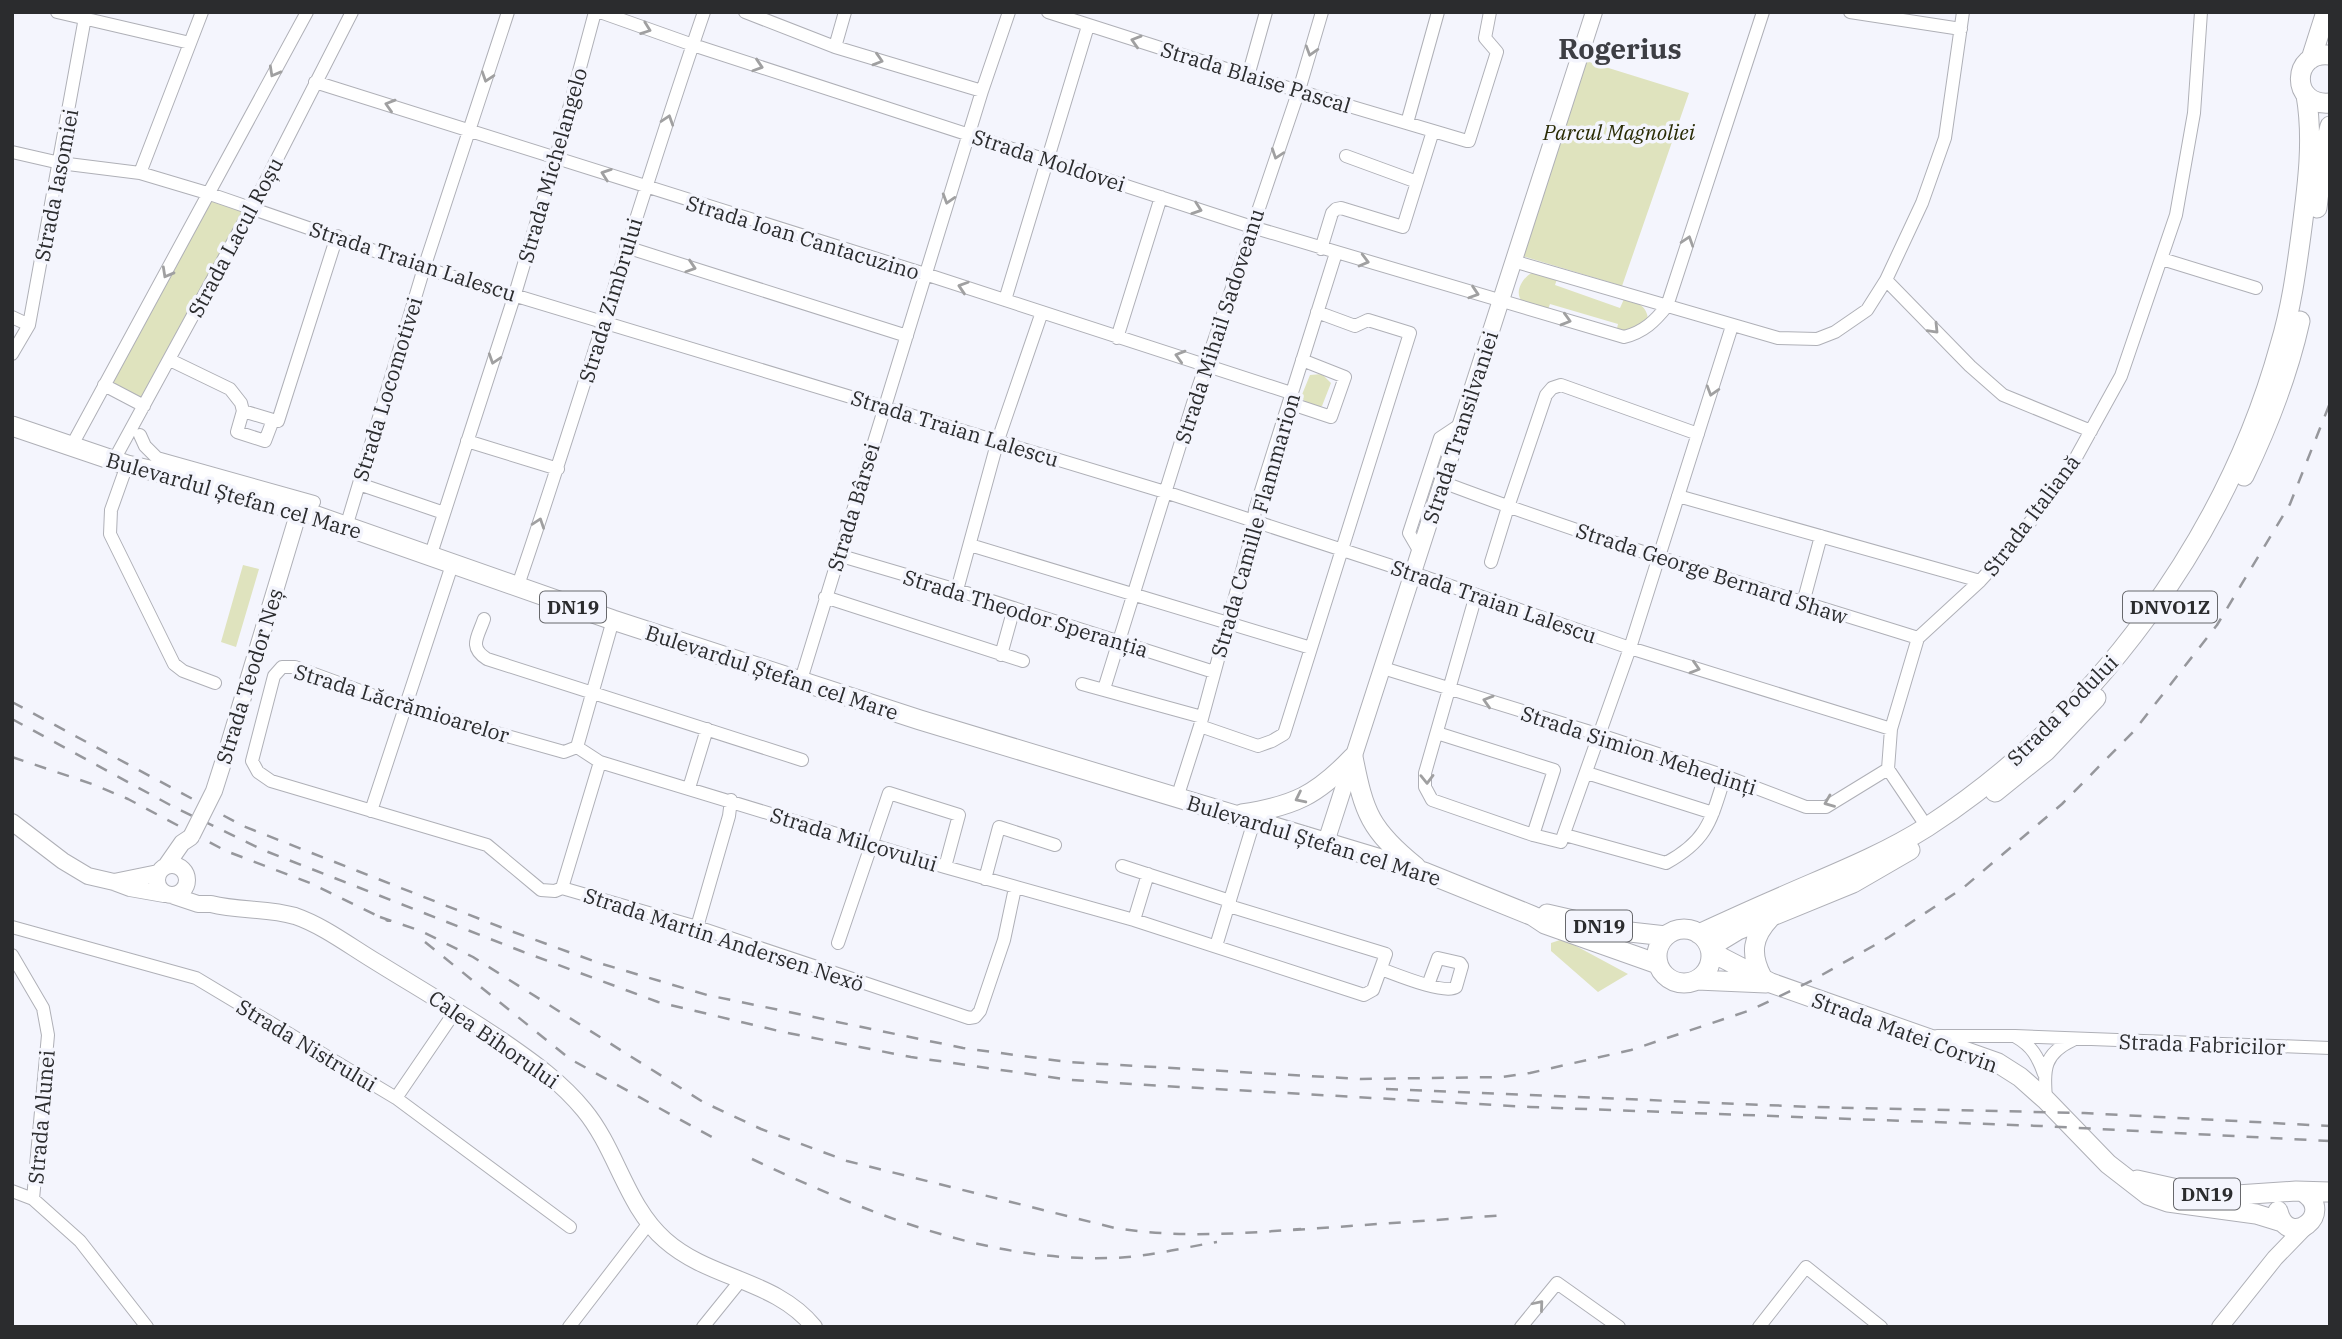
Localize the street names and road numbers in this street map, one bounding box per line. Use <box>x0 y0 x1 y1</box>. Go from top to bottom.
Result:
street label: Strada Blaise Pascal <box>1157 35 1355 119</box>
street label: Strada Michelangelo <box>511 64 593 266</box>
street label: Strada Iasomiei <box>27 106 85 264</box>
street label: Strada Moldovei <box>969 122 1129 198</box>
street label: Strada Lacul Roșu <box>181 152 289 322</box>
street label: Strada Ioan Cantacuzino <box>683 188 923 286</box>
street label: Strada Mihail Sadoveanu <box>1168 205 1270 447</box>
street label: Strada Traian Lalescu <box>306 214 520 308</box>
street label: Strada Zimbrului <box>572 214 648 386</box>
street label: Strada Locomotivei <box>346 293 428 485</box>
street label: Strada Transilvaniei <box>1416 327 1504 527</box>
street label: Strada Traian Lalescu <box>848 383 1062 473</box>
street label: Strada Camille Flammarion <box>1204 390 1306 660</box>
street label: Strada Bârsei <box>820 440 886 574</box>
street label: Bulevardul Ștefan cel Mare <box>103 445 365 545</box>
street label: Strada Italiană <box>1976 449 2086 581</box>
street label: Strada George Bernard Shaw <box>1573 516 1852 630</box>
street label: Strada Traian Lalescu <box>1387 553 1601 649</box>
street label: Strada Theodor Speranția <box>900 562 1152 664</box>
street label: Strada Teodor Neș <box>209 585 289 767</box>
road number: DN19 <box>540 592 606 622</box>
road number: DNVO1Z <box>2123 592 2217 622</box>
street label: Bulevardul Ștefan cel Mare <box>642 618 902 726</box>
street label: Strada Podului <box>2000 648 2124 772</box>
street label: Strada Lăcrămioarelor <box>291 657 514 749</box>
street label: Strada Simion Mehedinți <box>1518 699 1760 801</box>
street label: Bulevardul Ștefan cel Mare <box>1183 788 1445 892</box>
street label: Strada Milcovului <box>767 800 941 878</box>
street label: Strada Martin Andersen Nexö <box>580 880 868 998</box>
road number: DN19 <box>1566 910 1632 942</box>
street label: Calea Bihorului <box>423 984 565 1094</box>
street label: Strada Matei Corvin <box>1808 985 2002 1079</box>
street label: Strada Nistrului <box>232 992 382 1098</box>
street label: Strada Fabricilor <box>2118 1027 2286 1061</box>
street label: Strada Alunei <box>21 1049 61 1185</box>
road number: DN19 <box>2174 1178 2240 1210</box>

